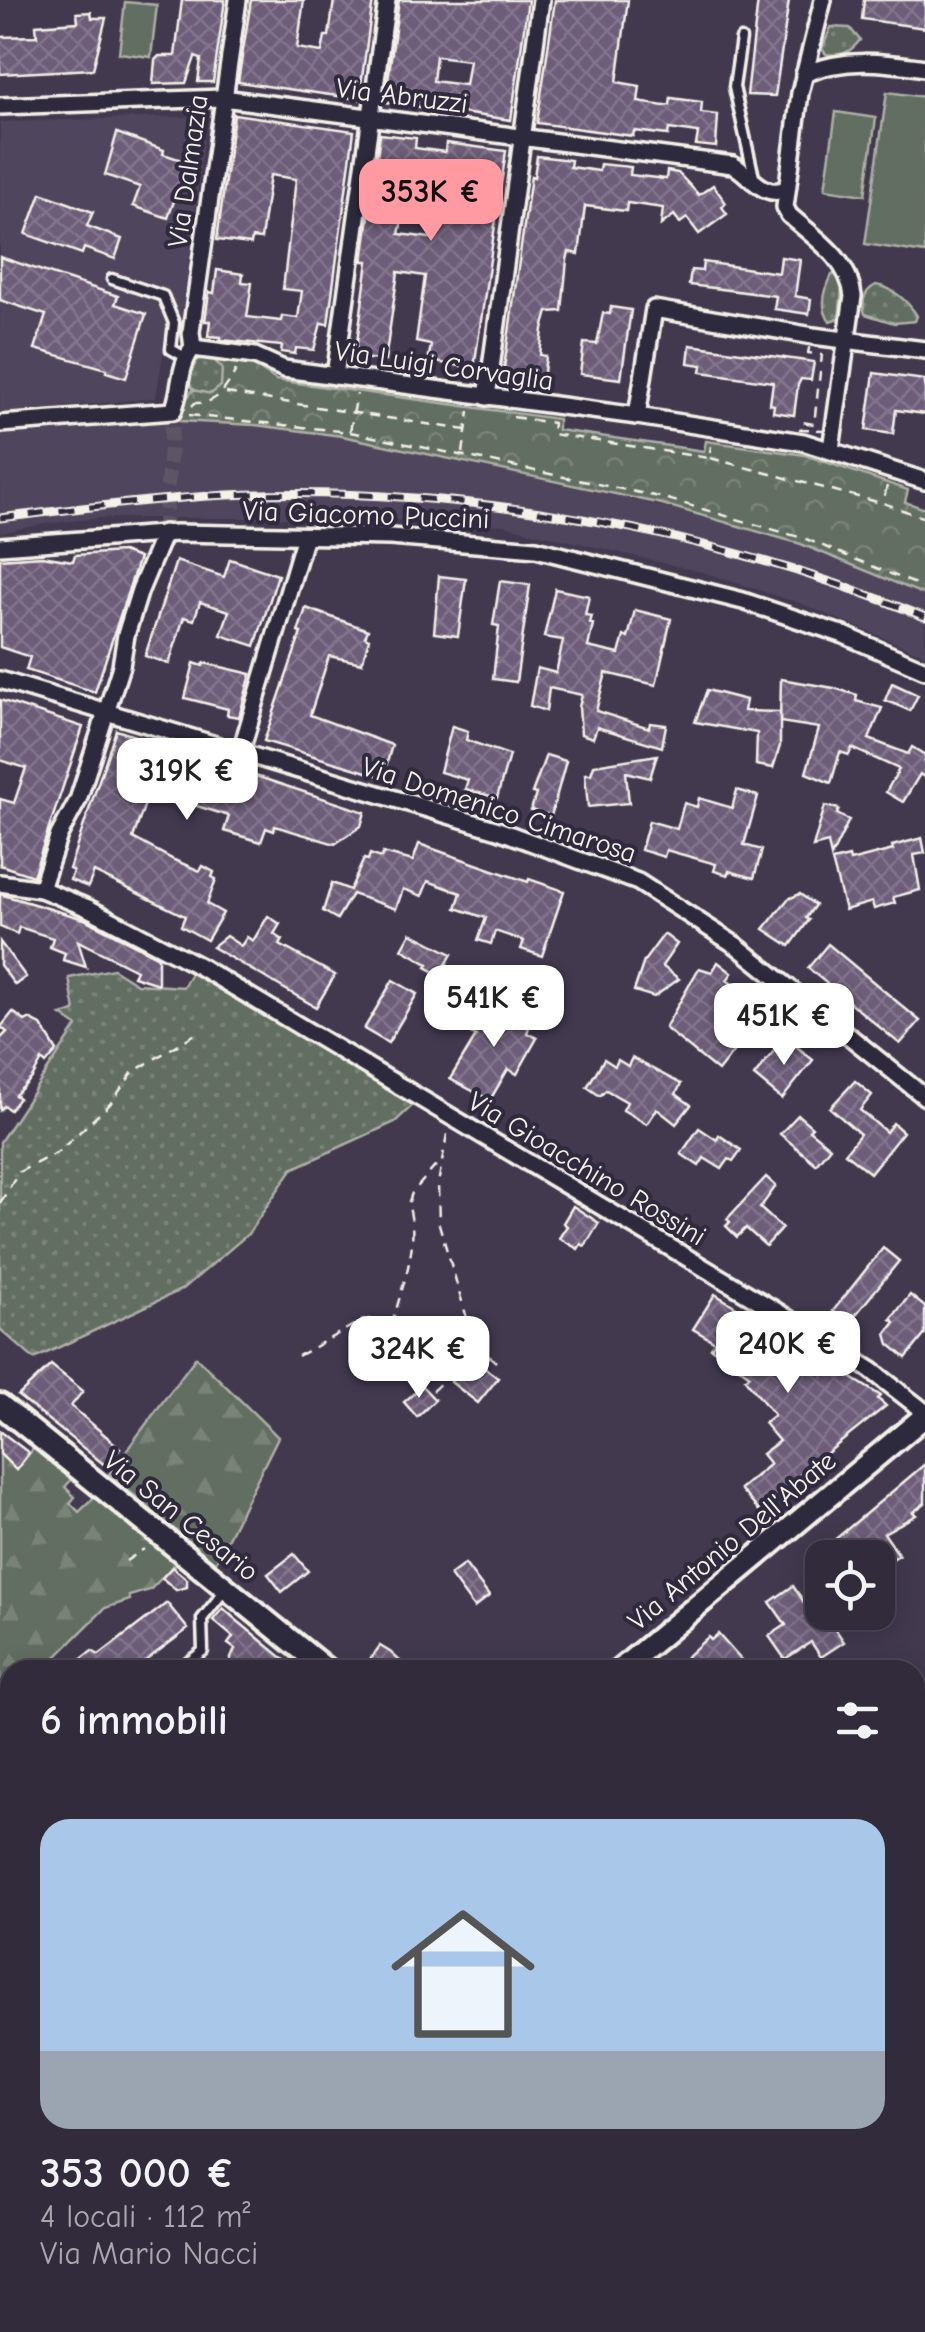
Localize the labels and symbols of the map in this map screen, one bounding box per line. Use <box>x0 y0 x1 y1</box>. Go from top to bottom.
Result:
street label: Via Abruzzi <box>334 72 470 120</box>
street label: Via Dalmazia <box>161 93 215 249</box>
pin: 353K € <box>350 159 512 244</box>
street label: Via Luigi Corvaglia <box>333 335 555 397</box>
street label: Via Giacomo Puccini <box>242 495 490 535</box>
pin: 319K € <box>106 738 268 823</box>
street label: Via Domenico Cimarosa <box>358 750 640 870</box>
pin: 541K € <box>413 965 575 1050</box>
pin: 451K € <box>703 983 865 1068</box>
street label: Via Gioacchino Rossini <box>462 1085 712 1253</box>
pin: 240K € <box>707 1311 869 1396</box>
pin: 324K € <box>338 1316 500 1401</box>
street label: Via San Cesario <box>97 1444 265 1588</box>
street label: Via Antonio Dell'Abate <box>622 1445 842 1637</box>

